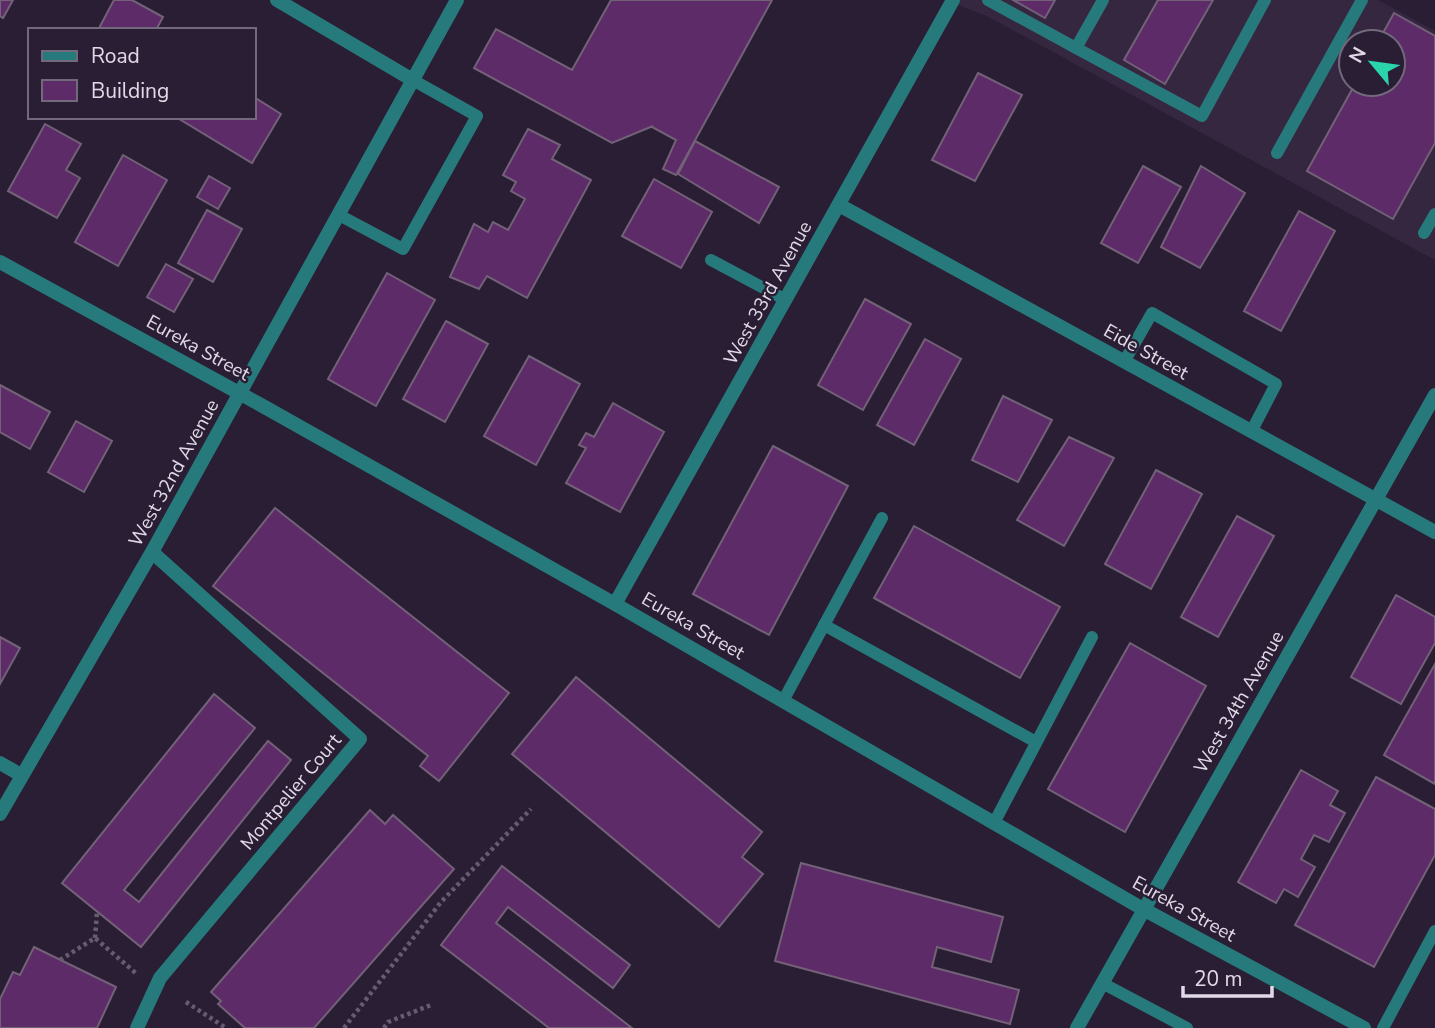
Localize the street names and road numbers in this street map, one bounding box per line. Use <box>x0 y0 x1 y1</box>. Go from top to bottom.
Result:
street label: West 33rd Avenue <box>718 216 818 370</box>
street label: Eureka Street <box>142 309 255 387</box>
street label: Eide Street <box>1099 318 1193 386</box>
street label: West 32nd Avenue <box>123 395 225 551</box>
street label: Eureka Street <box>637 586 749 666</box>
street label: West 34th Avenue <box>1188 626 1290 778</box>
street label: Montpelier Court <box>235 728 348 856</box>
street label: Eureka Street <box>1128 870 1241 948</box>

